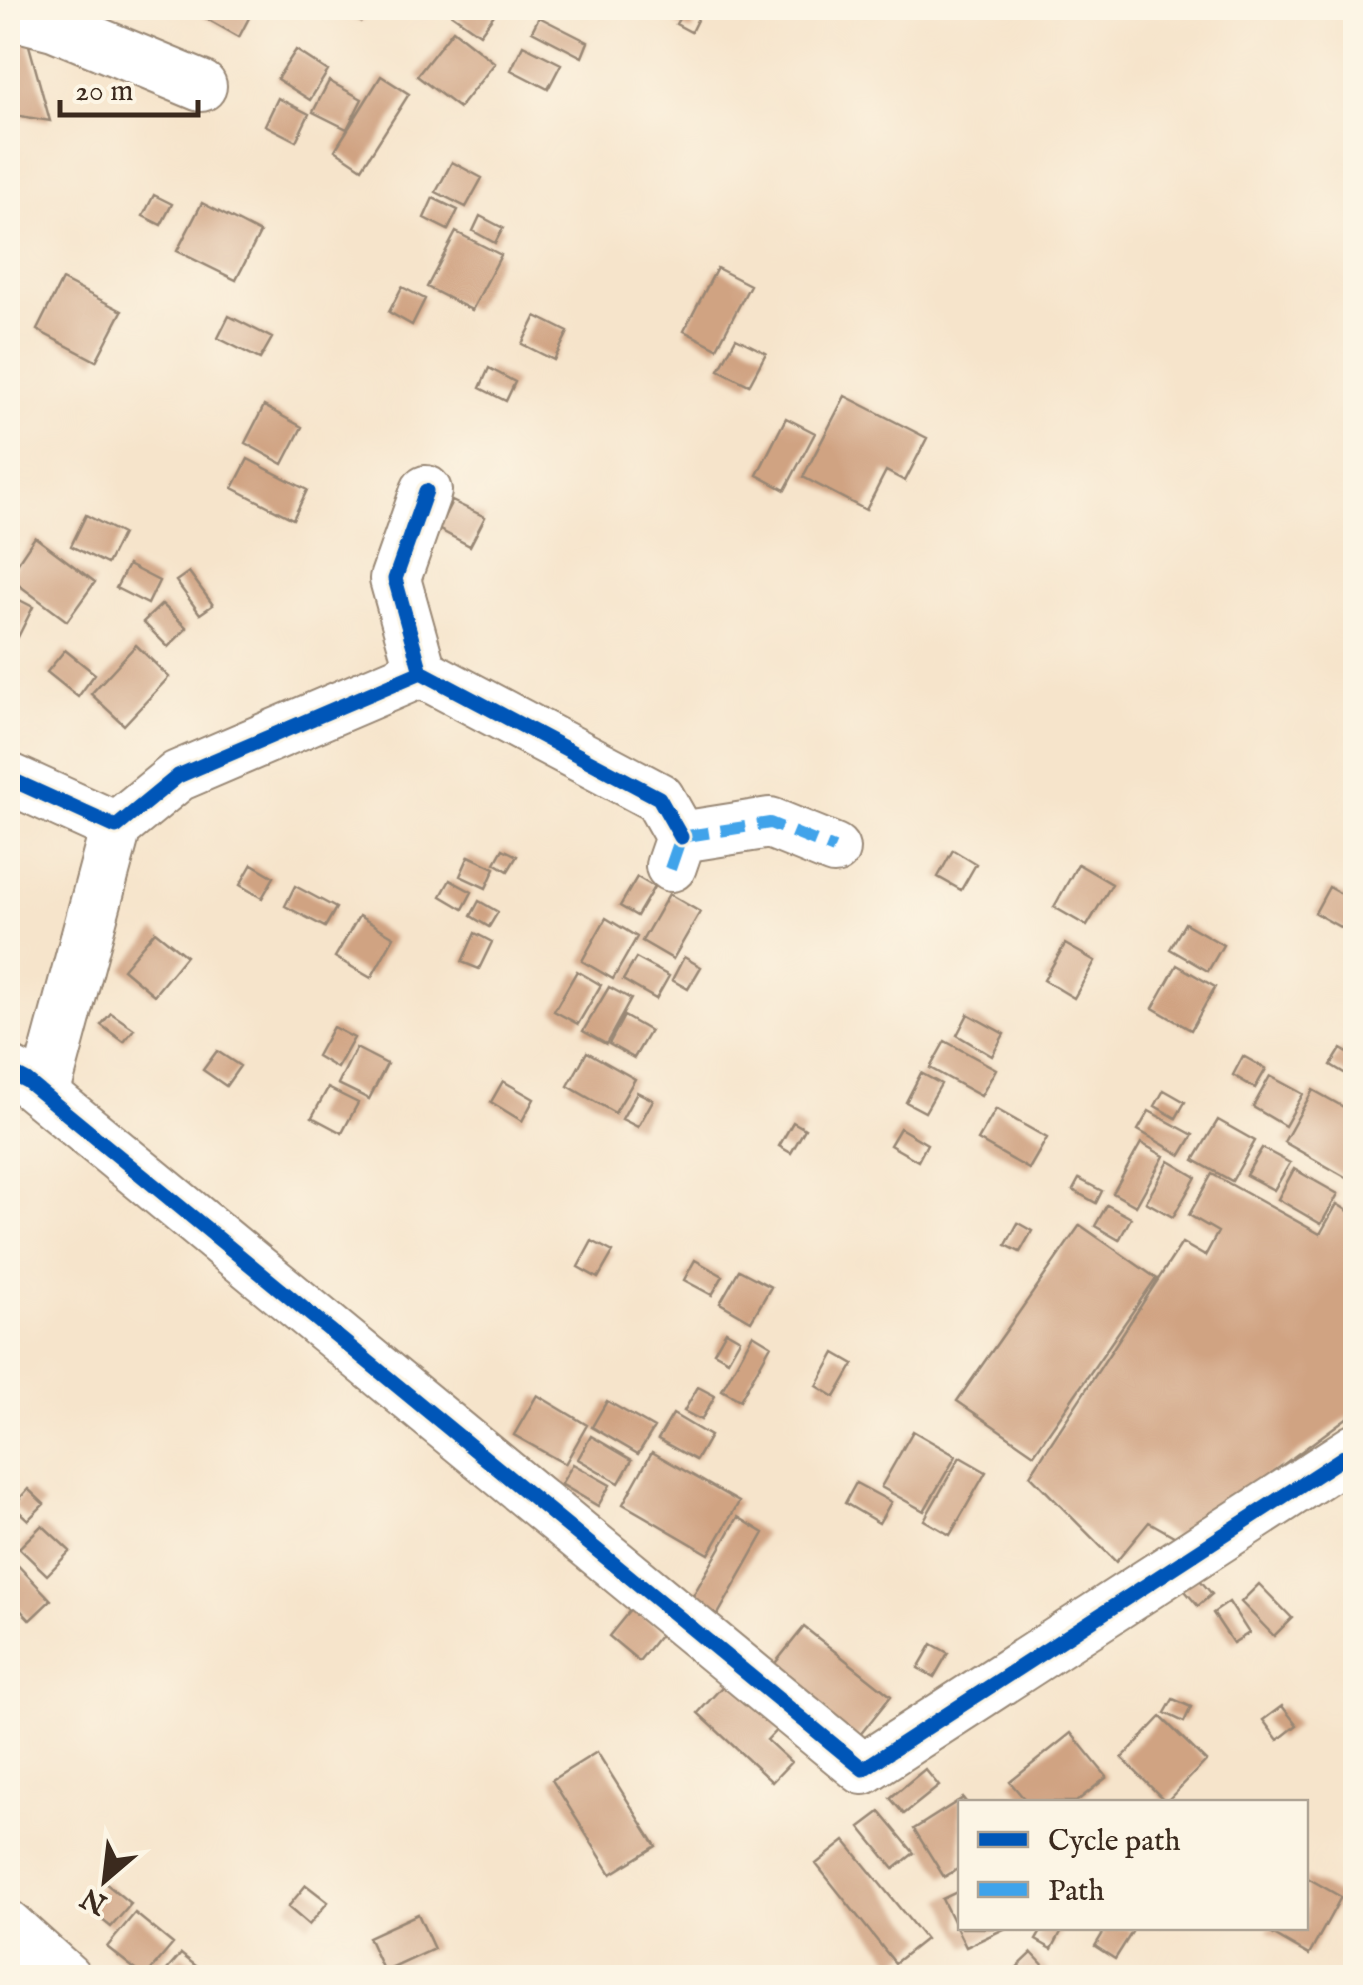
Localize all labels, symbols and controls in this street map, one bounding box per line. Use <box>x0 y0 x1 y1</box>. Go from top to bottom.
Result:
scale bar <box>60 55 198 117</box>
text: 20 m <box>75 73 134 111</box>
legend <box>958 1800 1308 1930</box>
text: Cycle path <box>1048 1823 1181 1861</box>
north arrow <box>55 1830 155 1930</box>
text: Path <box>1048 1873 1104 1911</box>
text: N <box>76 1879 114 1921</box>

